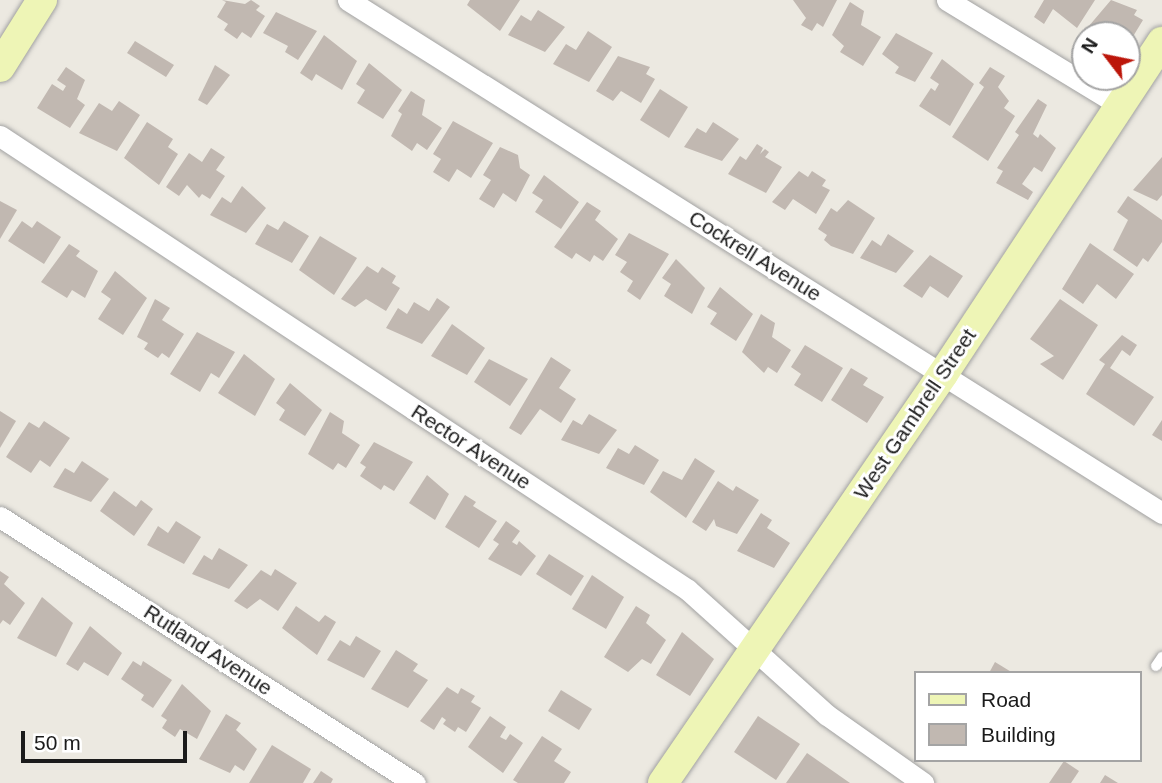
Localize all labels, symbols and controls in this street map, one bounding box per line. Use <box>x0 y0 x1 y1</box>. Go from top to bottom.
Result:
north arrow <box>1071 21 1141 91</box>
text: N <box>1077 34 1102 57</box>
street label: Cockrell Avenue <box>684 205 826 307</box>
street label: West Gambrell Street <box>849 324 981 504</box>
street label: Rector Avenue <box>406 399 536 495</box>
street label: Rutland Avenue <box>139 599 277 701</box>
legend <box>914 671 1141 762</box>
text: Road <box>981 688 1031 711</box>
scale bar <box>24 716 191 760</box>
text: Building <box>981 723 1056 746</box>
text: 50 m <box>34 731 81 754</box>

